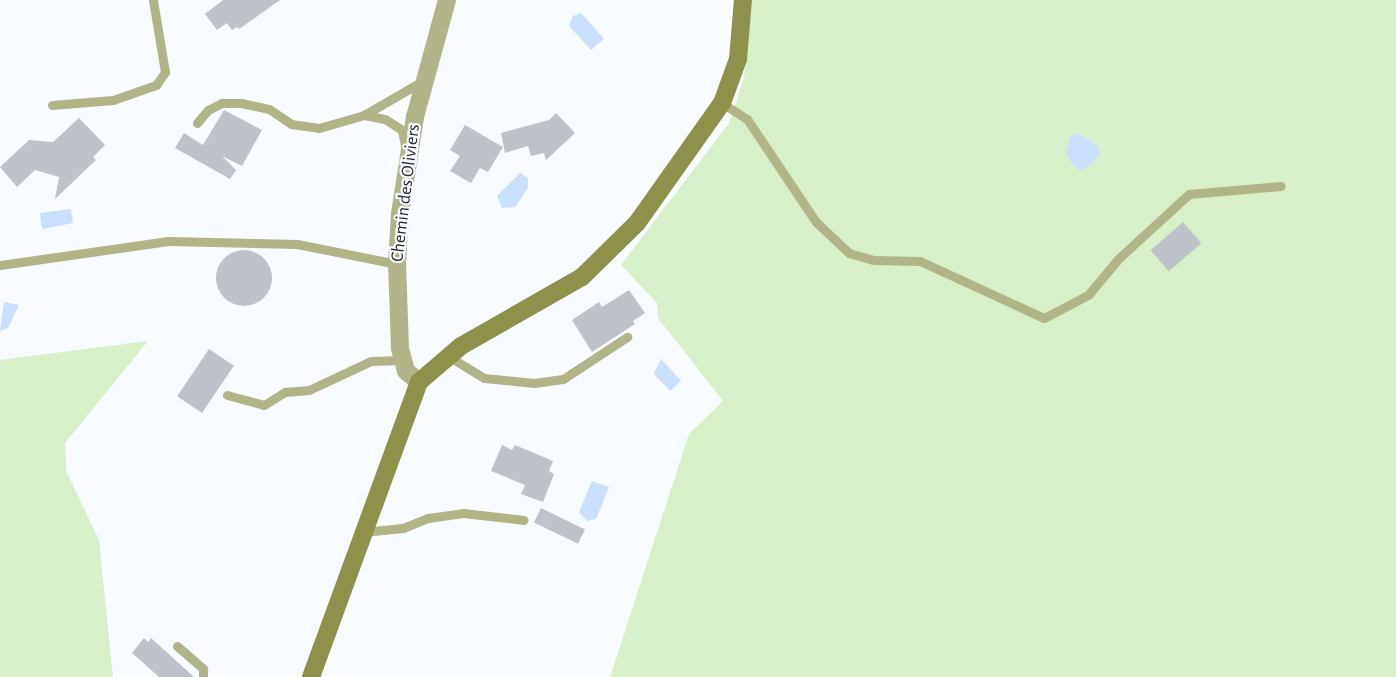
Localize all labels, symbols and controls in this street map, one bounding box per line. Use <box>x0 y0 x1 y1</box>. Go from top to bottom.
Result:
street label: Chemin des Oliviers <box>387 123 425 263</box>

